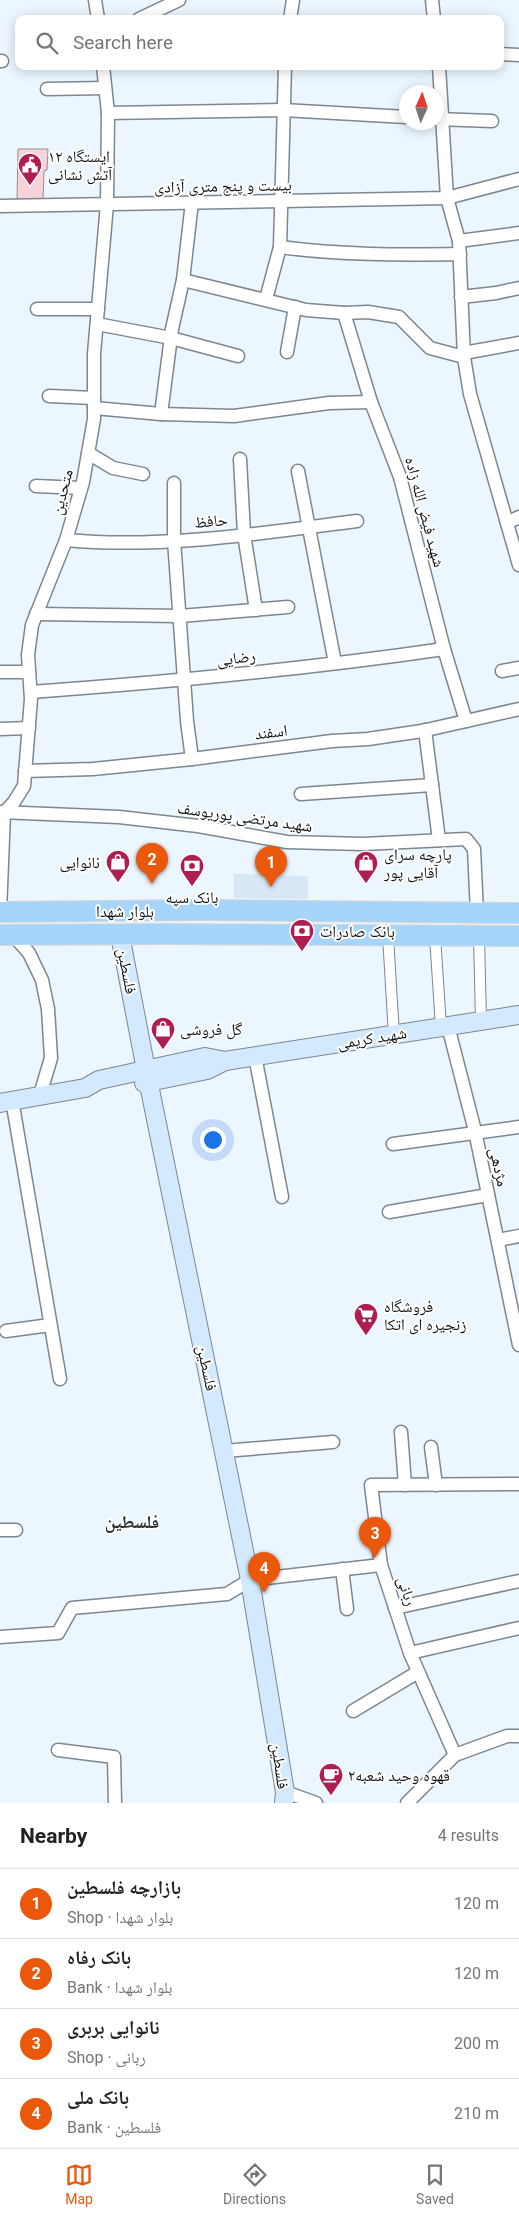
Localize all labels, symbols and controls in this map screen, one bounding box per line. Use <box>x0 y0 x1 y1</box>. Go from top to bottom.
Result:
search box <box>15 15 504 70</box>
icon: search <box>33 29 61 57</box>
text: Search here <box>73 31 173 54</box>
north arrow <box>399 85 444 130</box>
place label: ایستگاه ۱۲ آتش نشانی <box>48 147 113 185</box>
public building icon: ایستگاه ۱۲ آتش نشانی <box>17 152 43 186</box>
street label: بیست و پنج متری آزادی <box>154 175 292 198</box>
street label: شهید فیض الله زاده <box>400 455 449 570</box>
street label: متحدین <box>47 467 78 517</box>
street label: حافظ <box>194 510 228 532</box>
street label: رضایی <box>215 646 257 671</box>
street label: اسفند <box>254 721 288 743</box>
street label: شهید مرتضی پوریوسف <box>176 798 314 837</box>
pin: 2 <box>136 843 168 884</box>
place label: پارچه سرای آقایی پور <box>383 845 452 883</box>
pin: 1 <box>255 846 287 887</box>
shop icon: نانوایی <box>105 849 131 883</box>
shop icon: پارچه سرای آقایی پور <box>353 850 379 884</box>
place label: نانوایی <box>59 853 100 873</box>
bank icon: بانک سپه <box>179 853 205 887</box>
place label: بانک سپه <box>166 888 218 907</box>
street label: بلوار شهدا <box>96 902 154 921</box>
bank icon: بانک صادرات <box>289 918 315 952</box>
place label: بانک صادرات <box>320 922 395 941</box>
street label: فلسطین <box>112 946 141 996</box>
shop icon: گل فروشی <box>150 1016 176 1050</box>
place label: گل فروشی <box>180 1020 243 1040</box>
street label: شهید کریمی <box>336 1023 408 1054</box>
your location <box>200 1127 226 1153</box>
street label: مژدهی <box>485 1146 512 1189</box>
place label: فروشگاه زنجیره ای اتکا <box>384 1297 466 1335</box>
supermarket icon: فروشگاه زنجیره ای اتکا <box>353 1302 379 1336</box>
street label: فلسطین <box>192 1343 221 1393</box>
district label: فلسطین <box>105 1511 159 1533</box>
pin: 3 <box>359 1517 391 1558</box>
pin: 4 <box>248 1552 280 1593</box>
street label: ربانی <box>392 1574 421 1609</box>
street label: فلسطین <box>266 1742 293 1790</box>
cafe icon: قهوه وحید شعبه۲ <box>318 1762 344 1796</box>
place label: قهوه وحید شعبه۲ <box>348 1766 450 1785</box>
text: Nearby <box>20 1824 87 1848</box>
text: 4 results <box>438 1826 499 1845</box>
text: بازارچه فلسطین <box>67 1876 181 1899</box>
text: 1 <box>31 1894 41 1913</box>
text: 120 m <box>454 1894 499 1913</box>
text: Shop · بلوار شهدا <box>67 1908 173 1927</box>
text: بانک رفاه <box>67 1946 131 1969</box>
text: 2 <box>31 1964 41 1983</box>
text: 120 m <box>454 1964 499 1983</box>
text: Bank · بلوار شهدا <box>67 1978 173 1997</box>
text: نانوایی بربری <box>67 2016 159 2039</box>
text: 3 <box>31 2034 41 2053</box>
text: 200 m <box>454 2034 499 2053</box>
text: Shop · ربانی <box>67 2048 146 2067</box>
text: بانک ملی <box>67 2086 129 2109</box>
text: 4 <box>31 2104 41 2123</box>
text: 210 m <box>454 2104 499 2123</box>
text: Bank · فلسطین <box>67 2118 161 2137</box>
tab: Map <box>65 2161 93 2207</box>
tab: Directions <box>223 2161 286 2207</box>
tab: Saved <box>416 2161 454 2207</box>

